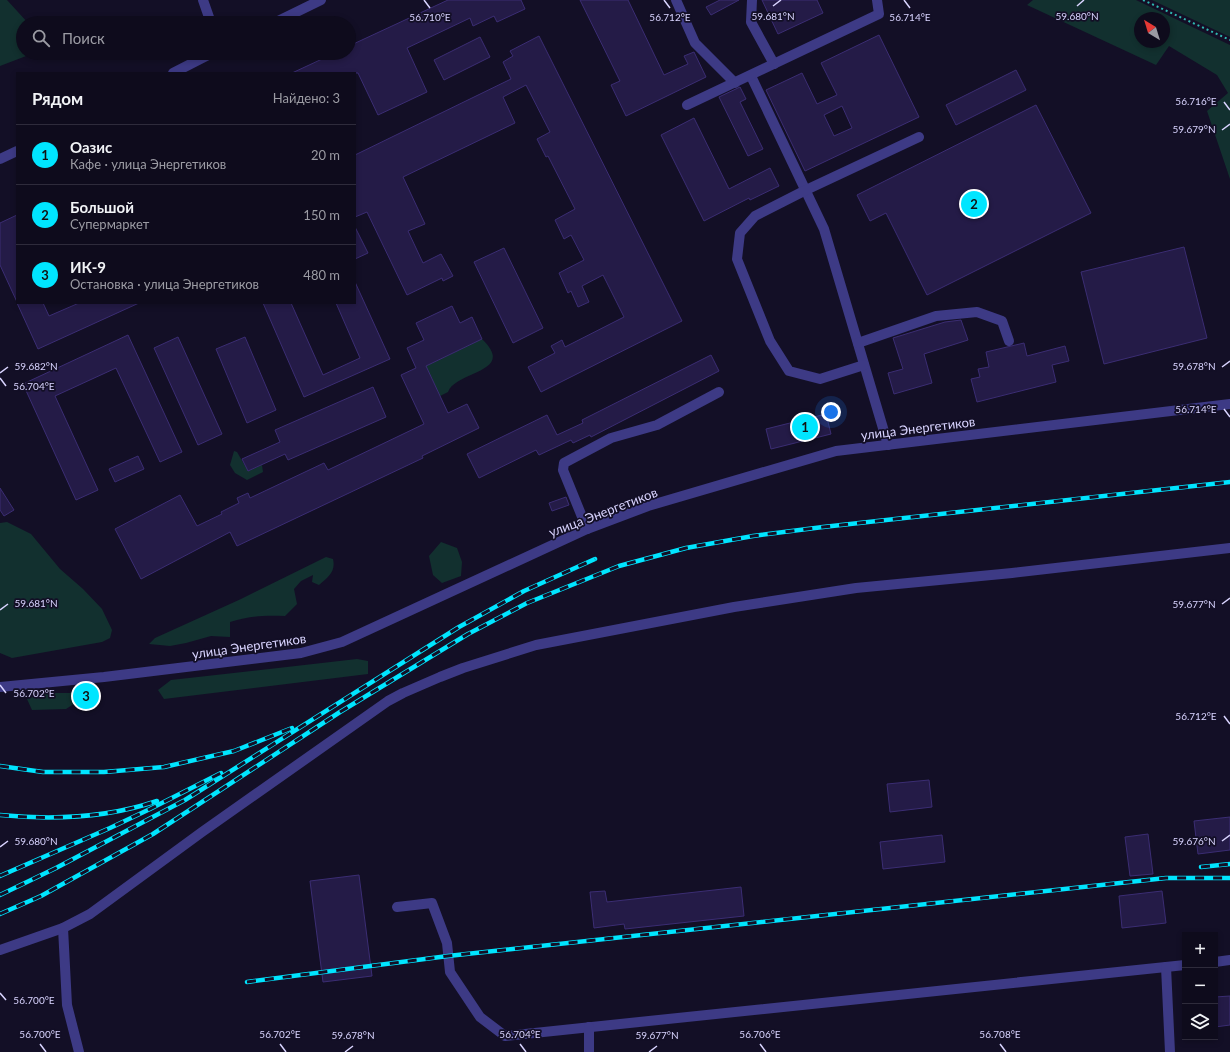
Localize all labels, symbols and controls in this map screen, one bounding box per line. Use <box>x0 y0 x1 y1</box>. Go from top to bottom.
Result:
text: 59.681°N <box>751 10 795 22</box>
text: 59.680°N <box>1055 10 1099 22</box>
text: 56.710°E <box>409 11 451 23</box>
text: 56.712°E <box>649 11 691 23</box>
text: 56.714°E <box>889 11 931 23</box>
north arrow <box>1134 12 1170 48</box>
search box <box>16 16 356 60</box>
icon: search <box>30 27 52 49</box>
text: Поиск <box>62 29 105 47</box>
text: Рядом <box>32 88 83 109</box>
text: Найдено: 3 <box>273 90 340 106</box>
text: 56.716°E <box>1175 95 1217 107</box>
text: 59.679°N <box>1172 123 1216 135</box>
text: Оазис <box>70 138 112 156</box>
text: 1 <box>41 147 49 163</box>
text: 20 m <box>311 147 340 163</box>
text: Кафе · улица Энергетиков <box>70 156 226 172</box>
pin: 2 <box>961 189 987 219</box>
text: Большой <box>70 198 134 216</box>
text: 2 <box>41 207 49 223</box>
text: 150 m <box>303 207 340 223</box>
text: Супермаркет <box>70 216 149 232</box>
text: ИК-9 <box>70 258 106 276</box>
text: 3 <box>41 267 49 283</box>
text: 480 m <box>303 267 340 283</box>
text: Остановка · улица Энергетиков <box>70 276 259 292</box>
text: 59.682°N <box>14 360 58 372</box>
text: 59.678°N <box>1172 360 1216 372</box>
text: 56.704°E <box>13 380 55 392</box>
your location <box>821 402 841 422</box>
text: 56.714°E <box>1175 403 1217 415</box>
pin: 1 <box>792 412 818 442</box>
street label: улица Энергетиков <box>860 413 976 443</box>
street label: улица Энергетиков <box>546 484 660 540</box>
text: 59.681°N <box>14 597 58 609</box>
text: 59.677°N <box>1172 598 1216 610</box>
street label: улица Энергетиков <box>191 630 307 662</box>
pin: 3 <box>73 681 99 711</box>
text: 56.702°E <box>13 687 55 699</box>
text: 56.712°E <box>1175 710 1217 722</box>
text: 59.680°N <box>14 835 58 847</box>
text: 59.676°N <box>1172 835 1216 847</box>
map controls <box>1182 932 1218 1040</box>
button: + <box>1182 932 1218 968</box>
button: − <box>1182 968 1218 1004</box>
text: 56.700°E <box>13 994 55 1006</box>
button: layers <box>1182 1004 1218 1040</box>
text: 56.700°E <box>19 1028 61 1040</box>
text: 56.702°E <box>259 1028 301 1040</box>
text: 56.704°E <box>499 1028 541 1040</box>
text: 56.706°E <box>739 1028 781 1040</box>
text: 56.708°E <box>979 1028 1021 1040</box>
text: 59.678°N <box>331 1029 375 1041</box>
text: 59.677°N <box>635 1029 679 1041</box>

